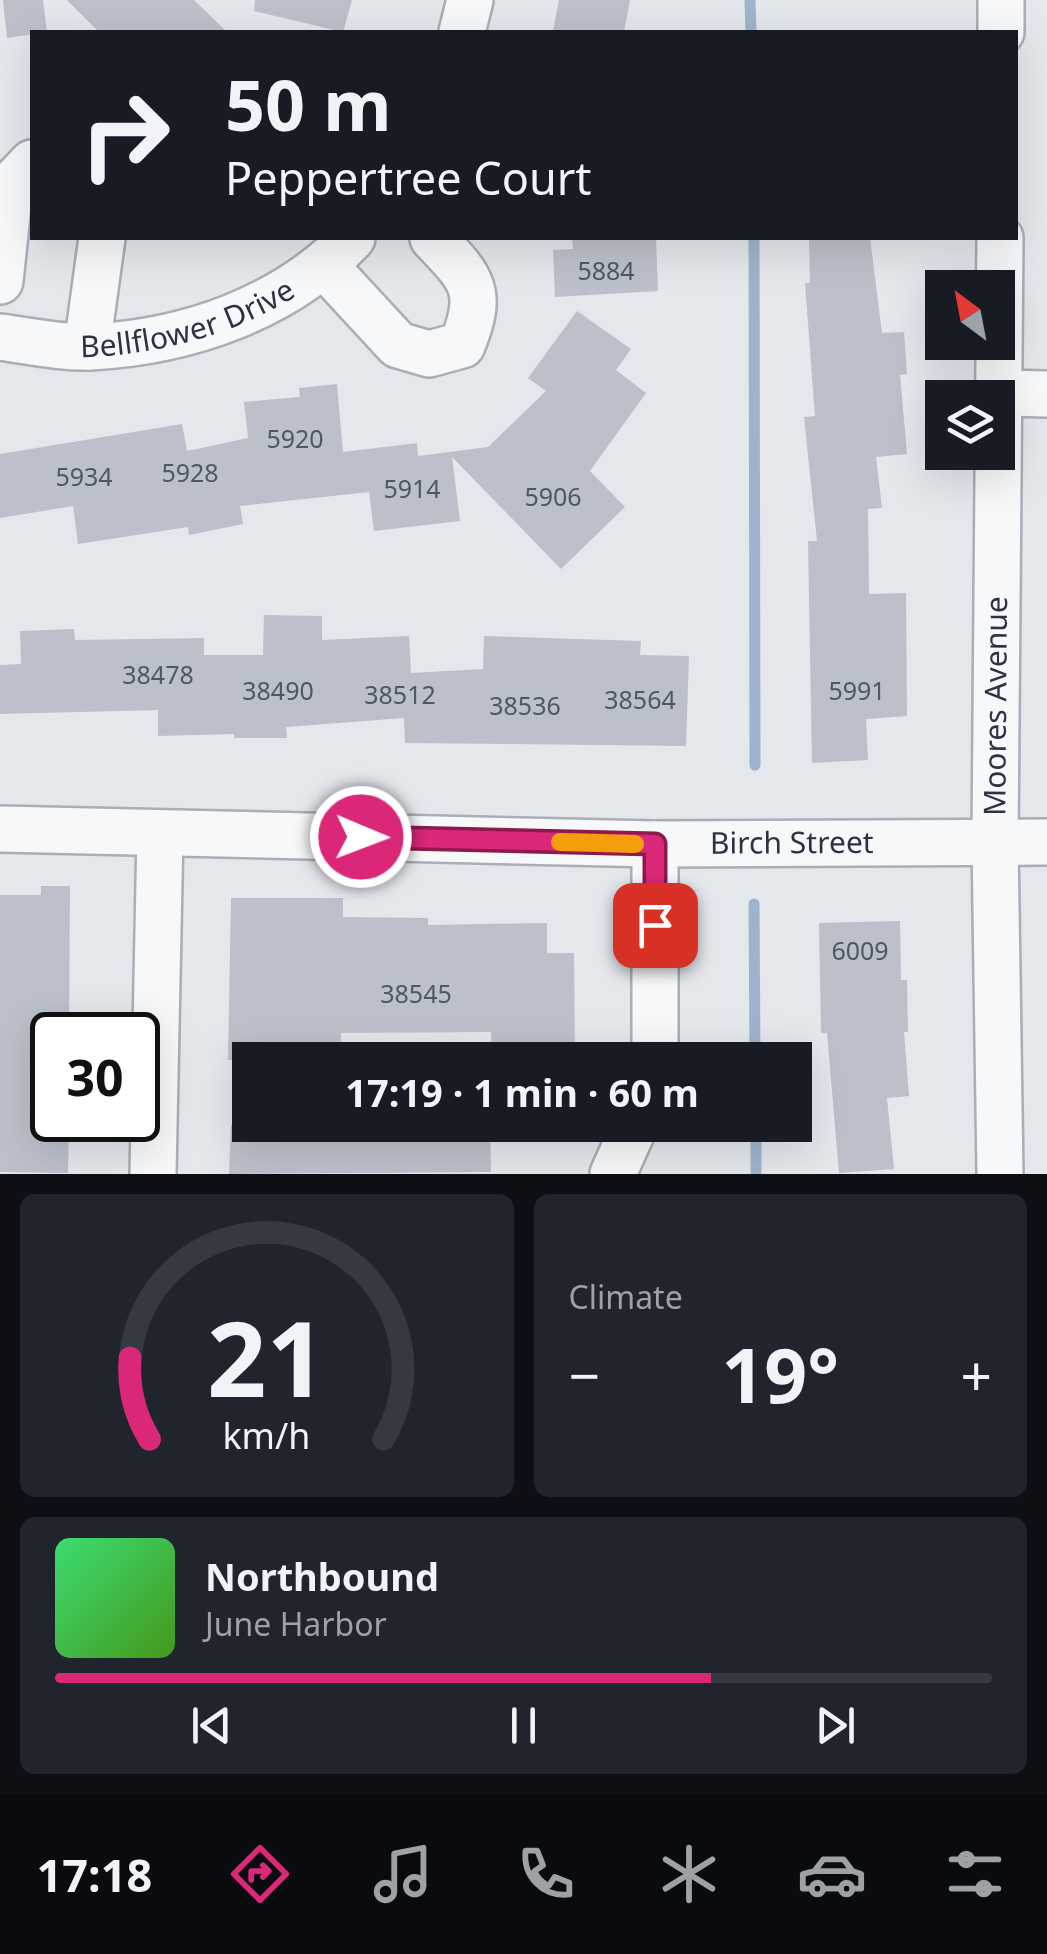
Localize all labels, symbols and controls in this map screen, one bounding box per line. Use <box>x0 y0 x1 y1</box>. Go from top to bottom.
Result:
text: 50 m <box>225 56 392 152</box>
icon: right <box>60 70 190 200</box>
text: Peppertree Court <box>225 147 592 208</box>
house number: 5884 <box>577 253 635 287</box>
street label: Bellflower Drive <box>80 268 301 366</box>
north arrow <box>925 270 1015 360</box>
map controls <box>925 270 1015 470</box>
button: layers <box>925 380 1015 470</box>
house number: 5920 <box>266 421 324 455</box>
house number: 5928 <box>161 455 219 489</box>
house number: 5934 <box>55 459 113 493</box>
house number: 5914 <box>383 471 441 505</box>
house number: 5906 <box>524 479 582 513</box>
street label: Moores Avenue <box>973 596 1016 816</box>
house number: 38478 <box>122 657 194 691</box>
house number: 38490 <box>242 673 314 707</box>
house number: 5991 <box>828 673 886 707</box>
house number: 38512 <box>364 677 436 711</box>
house number: 38564 <box>604 682 676 716</box>
house number: 38536 <box>489 688 561 722</box>
position arrow <box>309 785 413 889</box>
street label: Birch Street <box>710 821 874 863</box>
pin <box>613 883 698 968</box>
icon: arrive <box>628 898 683 953</box>
house number: 6009 <box>831 933 889 967</box>
house number: 38545 <box>380 976 452 1010</box>
speed limit sign: 30 <box>30 1012 160 1142</box>
text: 17:19 · 1 min · 60 m <box>345 1066 699 1118</box>
text: Climate <box>569 1275 683 1318</box>
text: 21 <box>207 1286 326 1427</box>
text: 19° <box>721 1323 839 1425</box>
text: − <box>569 1337 600 1412</box>
text: + <box>961 1337 992 1412</box>
text: km/h <box>223 1411 311 1459</box>
text: Northbound <box>205 1550 439 1602</box>
text: June Harbor <box>205 1602 387 1645</box>
icon: previous <box>184 1698 239 1753</box>
icon: pause <box>496 1698 551 1753</box>
icon: next <box>808 1698 863 1753</box>
icon: directions <box>225 1839 295 1909</box>
icon: music <box>368 1839 438 1909</box>
icon: phone <box>511 1839 581 1909</box>
icon: climate <box>654 1839 724 1909</box>
icon: car <box>797 1839 867 1909</box>
icon: filters <box>940 1839 1010 1909</box>
text: 17:18 <box>37 1844 152 1905</box>

